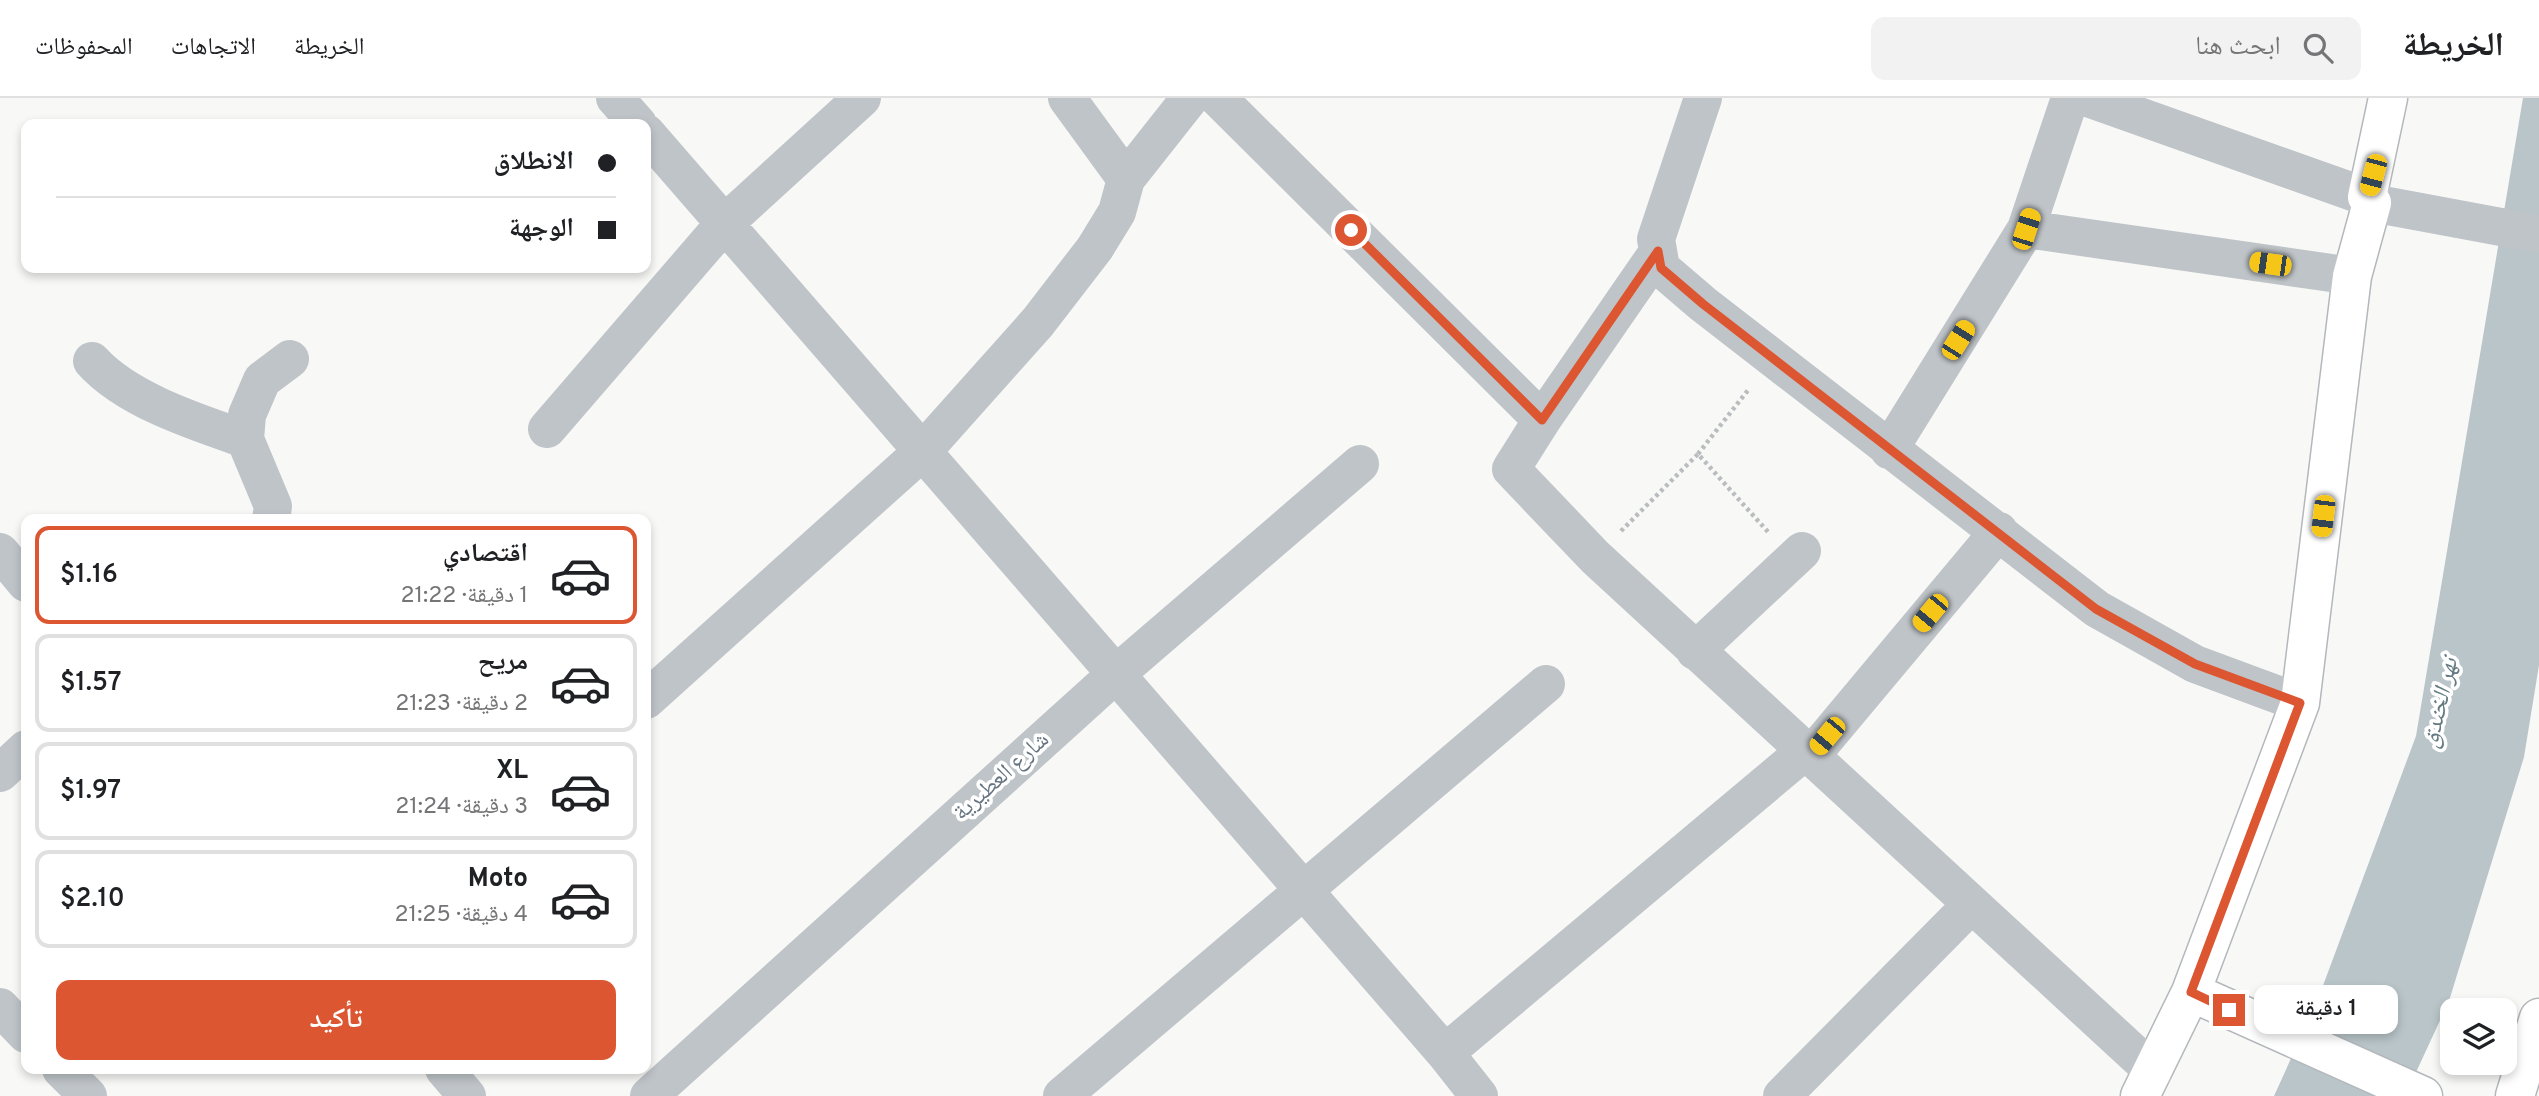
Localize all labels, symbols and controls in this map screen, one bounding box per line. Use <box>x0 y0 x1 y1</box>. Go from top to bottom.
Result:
search box <box>1871 17 2361 80</box>
text: الخريطة <box>2403 26 2504 68</box>
icon: search <box>2299 29 2337 67</box>
text: ابحث هنا <box>2195 31 2281 64</box>
text: المحفوظات <box>35 33 133 63</box>
text: الاتجاهات <box>171 33 256 63</box>
text: الخريطة <box>294 33 365 63</box>
text: الانطلاق <box>494 146 574 179</box>
car <box>2358 152 2389 198</box>
car <box>2010 206 2043 252</box>
text: الوجهة <box>509 213 574 246</box>
route start <box>1335 214 1367 246</box>
car <box>2248 251 2293 277</box>
car <box>1938 317 1979 363</box>
car <box>2311 494 2336 538</box>
text: اقتصادي <box>443 538 528 571</box>
icon: car <box>549 544 612 607</box>
text: $1.16 <box>60 559 118 592</box>
text: 1 دقيقة · 21:22 <box>400 582 528 611</box>
car <box>1909 590 1952 636</box>
text: مريح <box>478 646 528 679</box>
water label: نهر الخندق <box>2416 651 2467 751</box>
icon: car <box>549 652 612 715</box>
text: $1.57 <box>60 667 122 700</box>
text: 2 دقيقة · 21:23 <box>395 690 528 719</box>
car <box>1806 713 1849 759</box>
street label: شارع العطيرية <box>948 726 1056 828</box>
text: XL <box>496 755 528 788</box>
icon: car <box>549 760 612 823</box>
text: $1.97 <box>60 775 121 808</box>
text: 3 دقيقة · 21:24 <box>395 793 528 822</box>
text: Moto <box>468 863 528 896</box>
icon: car <box>549 868 612 931</box>
text: $2.10 <box>60 883 125 916</box>
text: 4 دقيقة · 21:25 <box>395 901 528 930</box>
button: تأكيد <box>56 980 616 1060</box>
callout: 1 دقيقة <box>2254 986 2397 1034</box>
route end <box>2213 994 2245 1026</box>
text: 1 دقيقة <box>2295 995 2357 1024</box>
map controls <box>2440 998 2517 1075</box>
button: layers <box>2440 998 2517 1075</box>

